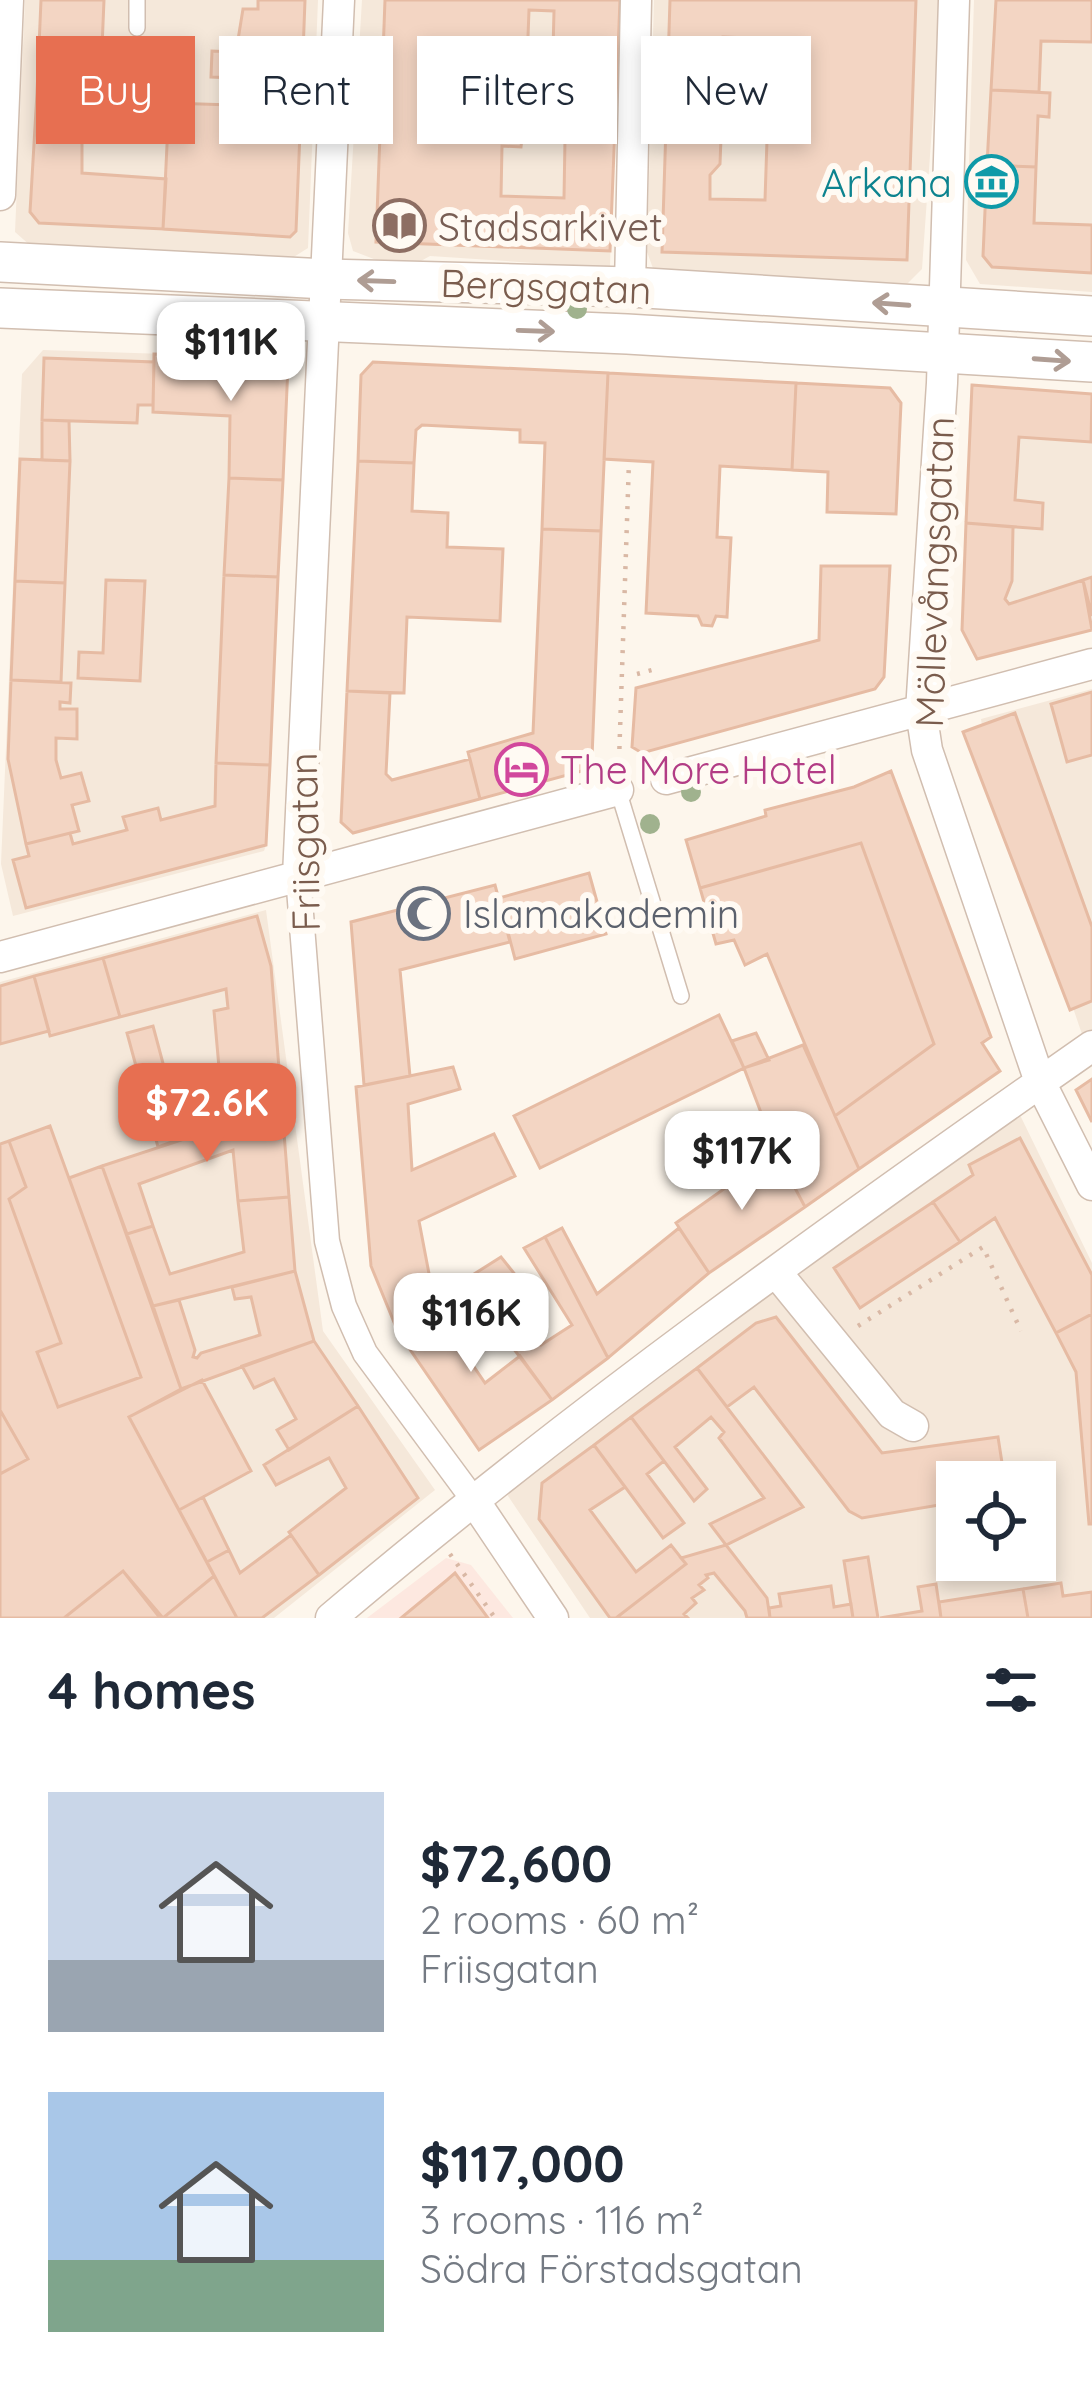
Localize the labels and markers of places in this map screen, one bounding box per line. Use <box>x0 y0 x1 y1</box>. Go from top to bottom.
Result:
museum icon: Arkana <box>963 154 1019 210</box>
place label: Arkana <box>821 158 952 207</box>
library icon: Stadsarkivet <box>371 198 427 254</box>
place label: Stadsarkivet <box>438 202 663 251</box>
pin: $111K <box>147 302 315 404</box>
hotel icon: The More Hotel <box>493 741 549 797</box>
place label: The More Hotel <box>560 745 837 794</box>
mosque icon: Islamakademin <box>396 885 452 941</box>
place label: Islamakademin <box>463 889 739 938</box>
pin: $72.6K <box>109 1063 305 1165</box>
pin: $117K <box>658 1111 826 1213</box>
pin: $116K <box>387 1273 555 1375</box>

